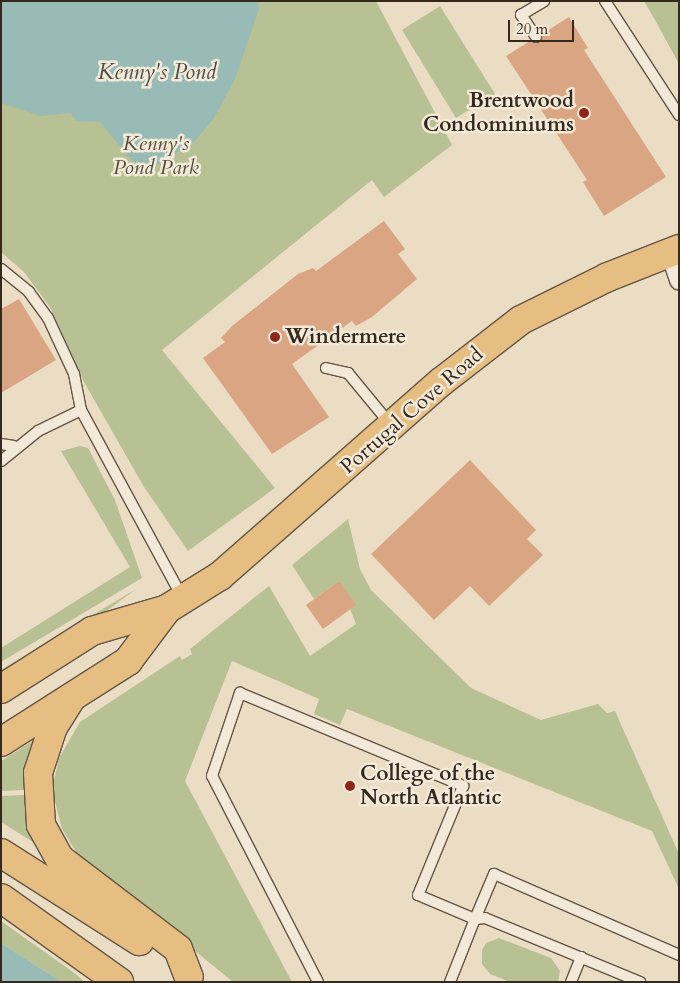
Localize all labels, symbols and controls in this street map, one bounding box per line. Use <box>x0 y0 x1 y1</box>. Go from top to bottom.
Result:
scale bar <box>510 10 576 42</box>
text: 20 m <box>516 19 548 39</box>
water label: Kenny's Pond <box>98 60 216 86</box>
place label: Brentwood Condominiums <box>423 88 574 138</box>
marker: Brentwood Condominiums <box>578 107 590 119</box>
park label: Kenny's Pond Park <box>113 131 199 181</box>
place label: Windermere <box>285 324 406 350</box>
marker: Windermere <box>269 331 281 343</box>
street label: Portugal Cove Road <box>336 342 488 480</box>
place label: College of the North Atlantic <box>360 761 502 811</box>
marker: College of the North Atlantic <box>344 780 356 792</box>

